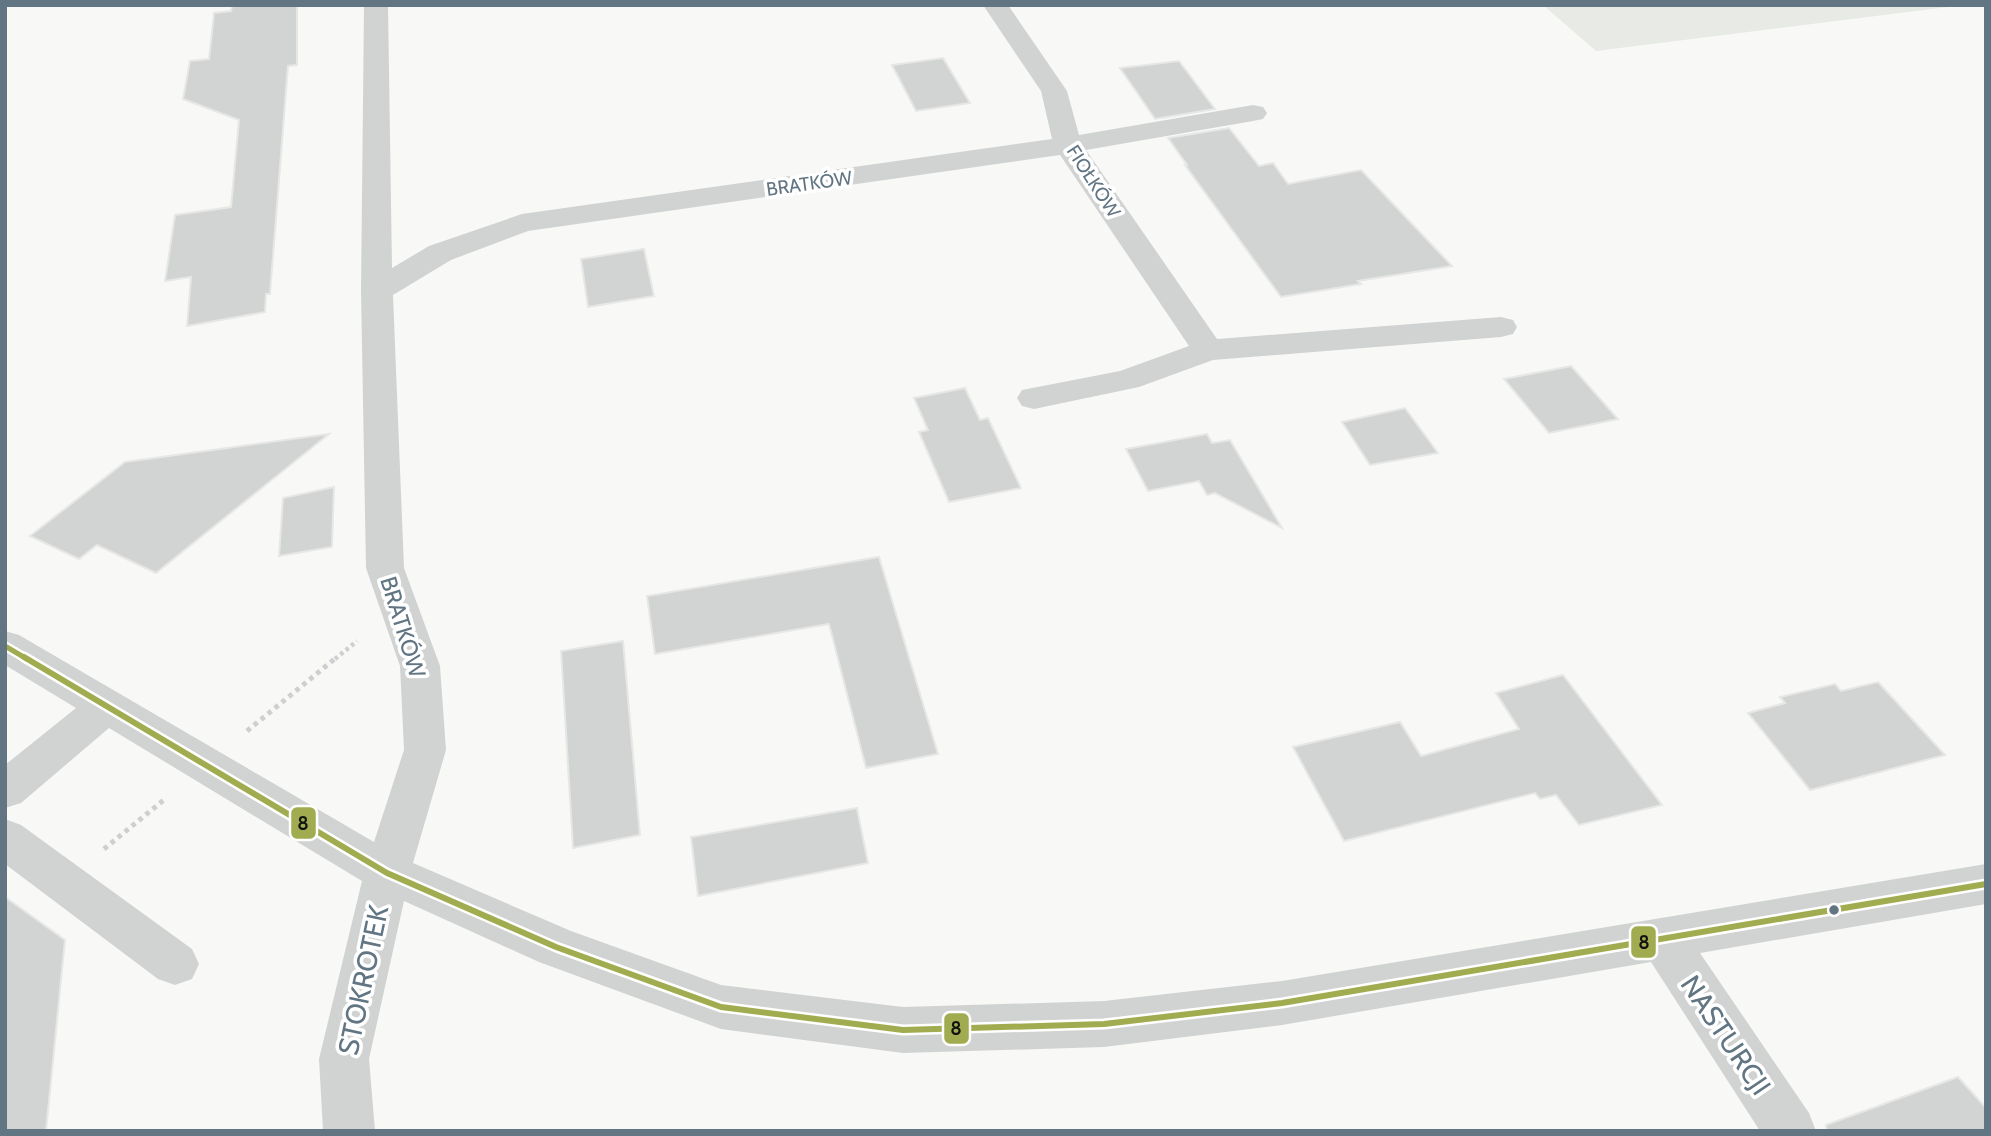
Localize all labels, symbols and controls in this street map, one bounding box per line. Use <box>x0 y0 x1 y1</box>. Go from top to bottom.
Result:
street label: FIOŁKÓW <box>1062 140 1126 222</box>
street label: BRATKÓW <box>765 165 853 201</box>
street label: BRATKÓW <box>374 573 432 681</box>
line badge: 8 <box>290 806 317 840</box>
text: 8 <box>297 812 309 835</box>
street label: STOKROTEK <box>331 902 395 1058</box>
unlabelled marker <box>1827 903 1841 917</box>
line badge: 8 <box>1630 925 1657 959</box>
text: 8 <box>1638 931 1650 954</box>
street label: NASTURCJI <box>1674 969 1778 1101</box>
line badge: 8 <box>943 1012 970 1045</box>
text: 8 <box>950 1017 962 1040</box>

